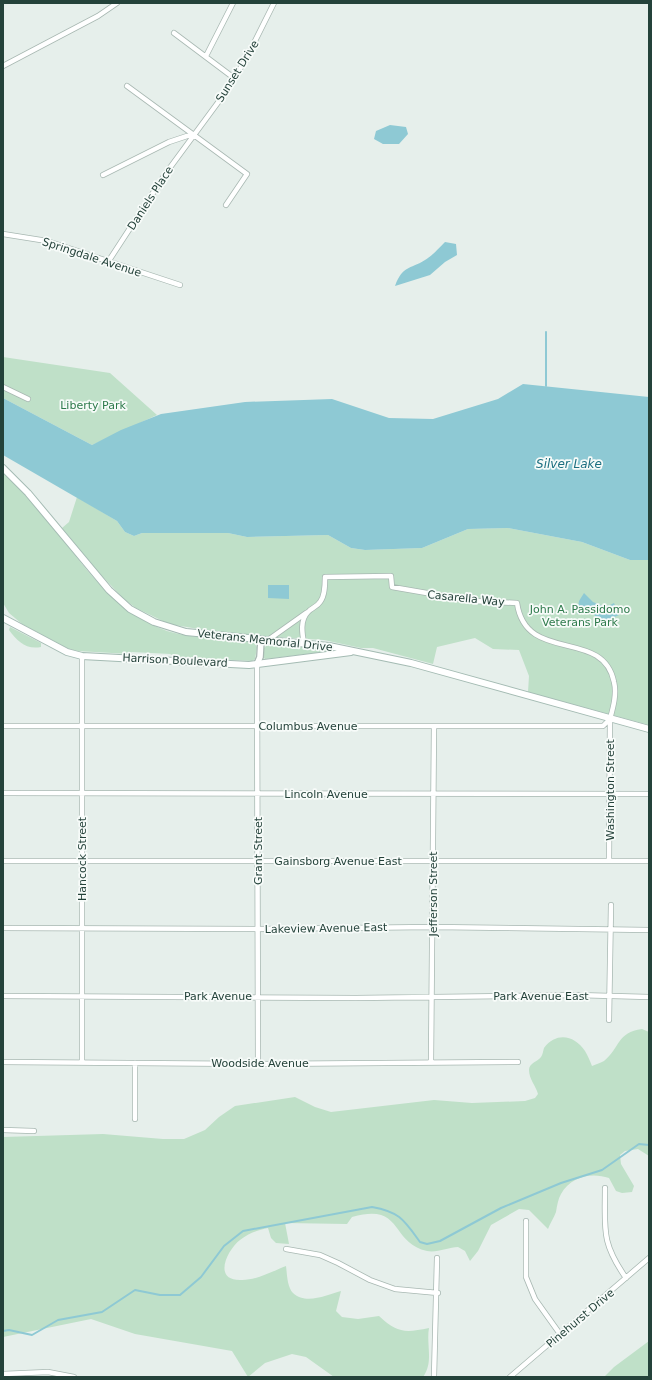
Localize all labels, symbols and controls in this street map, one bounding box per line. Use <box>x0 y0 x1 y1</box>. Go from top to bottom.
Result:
street label: Sunset Drive <box>213 38 262 105</box>
street label: Daniels Place <box>125 164 176 233</box>
street label: Springdale Avenue <box>41 235 143 280</box>
park label: Liberty Park <box>60 399 126 412</box>
water label: Silver Lake <box>536 457 602 471</box>
street label: Casarella Way <box>427 588 506 609</box>
park label: John A. Passidomo Veterans Park <box>529 603 630 629</box>
street label: Veterans Memorial Drive <box>197 627 333 654</box>
street label: Harrison Boulevard <box>122 651 228 670</box>
street label: Columbus Avenue <box>258 720 358 733</box>
street label: Washington Street <box>604 739 617 841</box>
street label: Lincoln Avenue <box>284 788 368 801</box>
street label: Hancock Street <box>76 816 89 901</box>
street label: Grant Street <box>252 816 265 885</box>
street label: Jefferson Street <box>427 851 440 938</box>
street label: Gainsborg Avenue East <box>274 855 403 868</box>
street label: Lakeview Avenue East <box>265 921 388 936</box>
street label: Park Avenue <box>184 990 252 1003</box>
street label: Park Avenue East <box>493 990 589 1003</box>
street label: Woodside Avenue <box>211 1057 309 1070</box>
street label: Pinehurst Drive <box>544 1286 617 1351</box>

